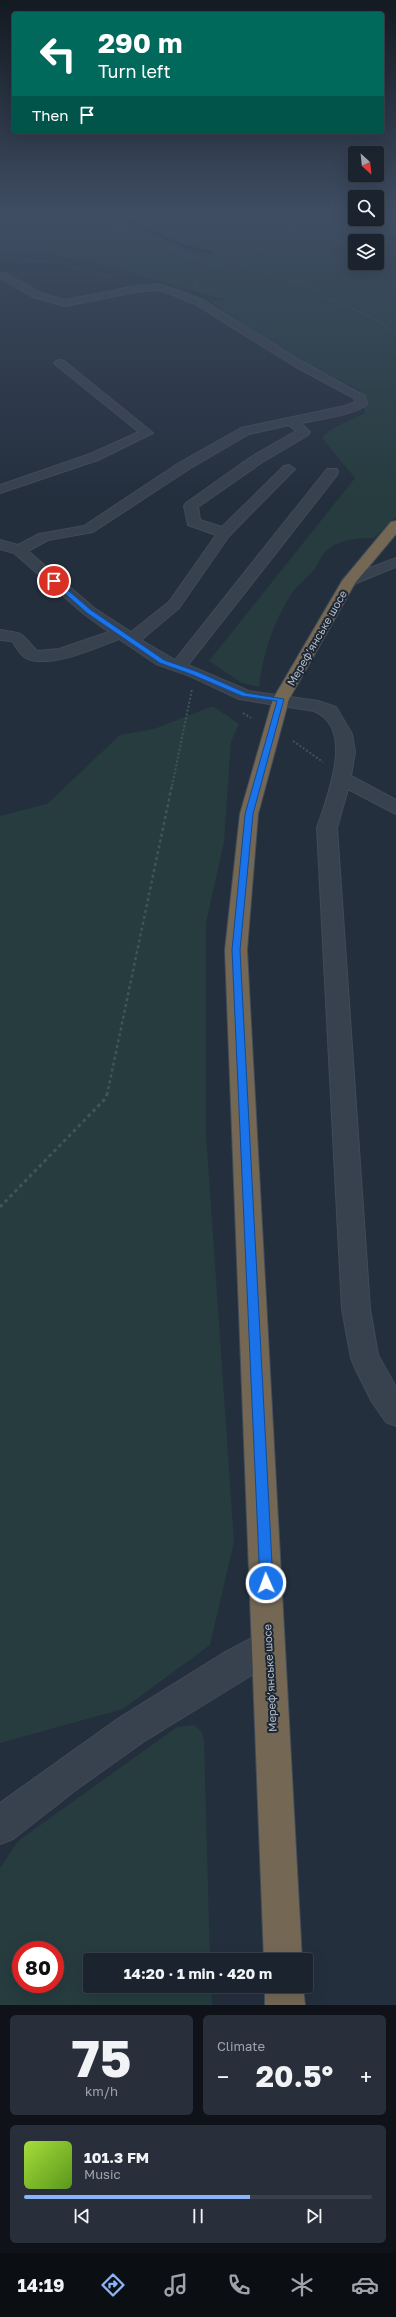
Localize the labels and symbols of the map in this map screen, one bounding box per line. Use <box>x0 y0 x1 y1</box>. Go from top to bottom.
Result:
north arrow <box>348 146 384 182</box>
pin <box>37 564 71 598</box>
street label: Мереф’янське шосе <box>284 588 349 688</box>
position arrow <box>245 1562 287 1604</box>
street label: Мереф’янське шосе <box>260 1624 279 1732</box>
speed limit sign: 80 <box>12 1941 64 1993</box>

